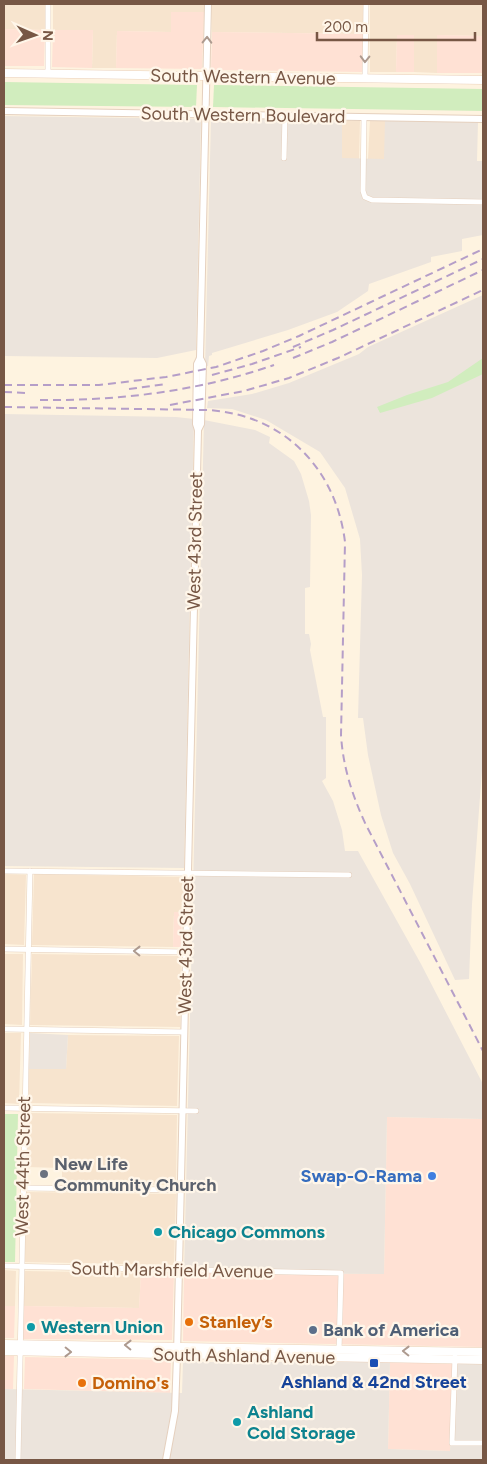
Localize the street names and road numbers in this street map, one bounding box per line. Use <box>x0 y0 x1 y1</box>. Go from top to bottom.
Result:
street label: South Western Avenue <box>150 64 336 90</box>
street label: South Western Boulevard <box>140 102 346 128</box>
street label: West 43rd Street <box>183 471 207 610</box>
street label: West 43rd Street <box>174 875 198 1014</box>
street label: West 44th Street <box>11 1096 35 1236</box>
street label: South Marshfield Avenue <box>71 1257 273 1283</box>
street label: South Ashland Avenue <box>153 1343 336 1369</box>

